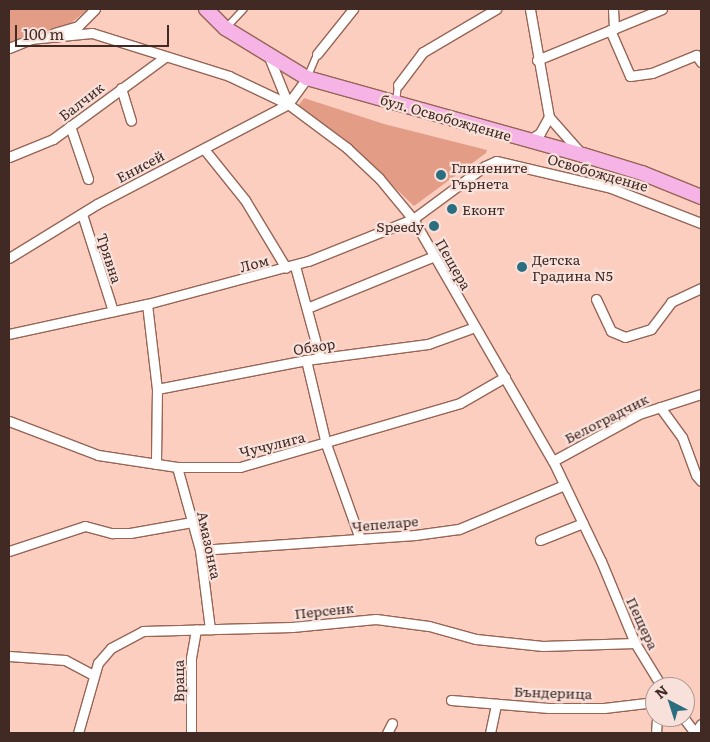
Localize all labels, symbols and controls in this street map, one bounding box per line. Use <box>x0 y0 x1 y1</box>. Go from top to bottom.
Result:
scale bar <box>18 15 171 47</box>
text: 100 m <box>23 22 64 45</box>
street label: Балчик <box>55 78 107 124</box>
street label: бул. Освобождение <box>379 90 513 144</box>
street label: Енисей <box>113 146 167 186</box>
street label: Освобождение <box>546 150 650 194</box>
place label: Глинените Гърнета <box>451 159 528 192</box>
marker: Глинените Гърнета <box>435 169 447 181</box>
place label: Еконт <box>462 201 505 217</box>
marker: Еконт <box>446 203 458 215</box>
place label: Speedy <box>376 218 424 234</box>
marker: Speedy <box>428 220 440 232</box>
street label: Трявна <box>94 231 126 285</box>
street label: Пещера <box>433 236 475 292</box>
street label: Лом <box>238 251 270 275</box>
place label: Детска Градина N5 <box>532 251 613 284</box>
marker: Детска Градина N5 <box>516 261 528 273</box>
street label: Обзор <box>292 334 336 358</box>
street label: Белоградчик <box>561 390 651 446</box>
street label: Чучулига <box>237 428 307 460</box>
street label: Амазонка <box>195 509 225 581</box>
street label: Чепеларе <box>351 512 419 534</box>
street label: Пещера <box>624 594 662 652</box>
street label: Персенк <box>294 599 354 621</box>
street label: Враца <box>169 660 187 702</box>
north arrow <box>645 677 695 727</box>
text: N <box>650 680 672 703</box>
street label: Бъндерица <box>514 682 592 702</box>

